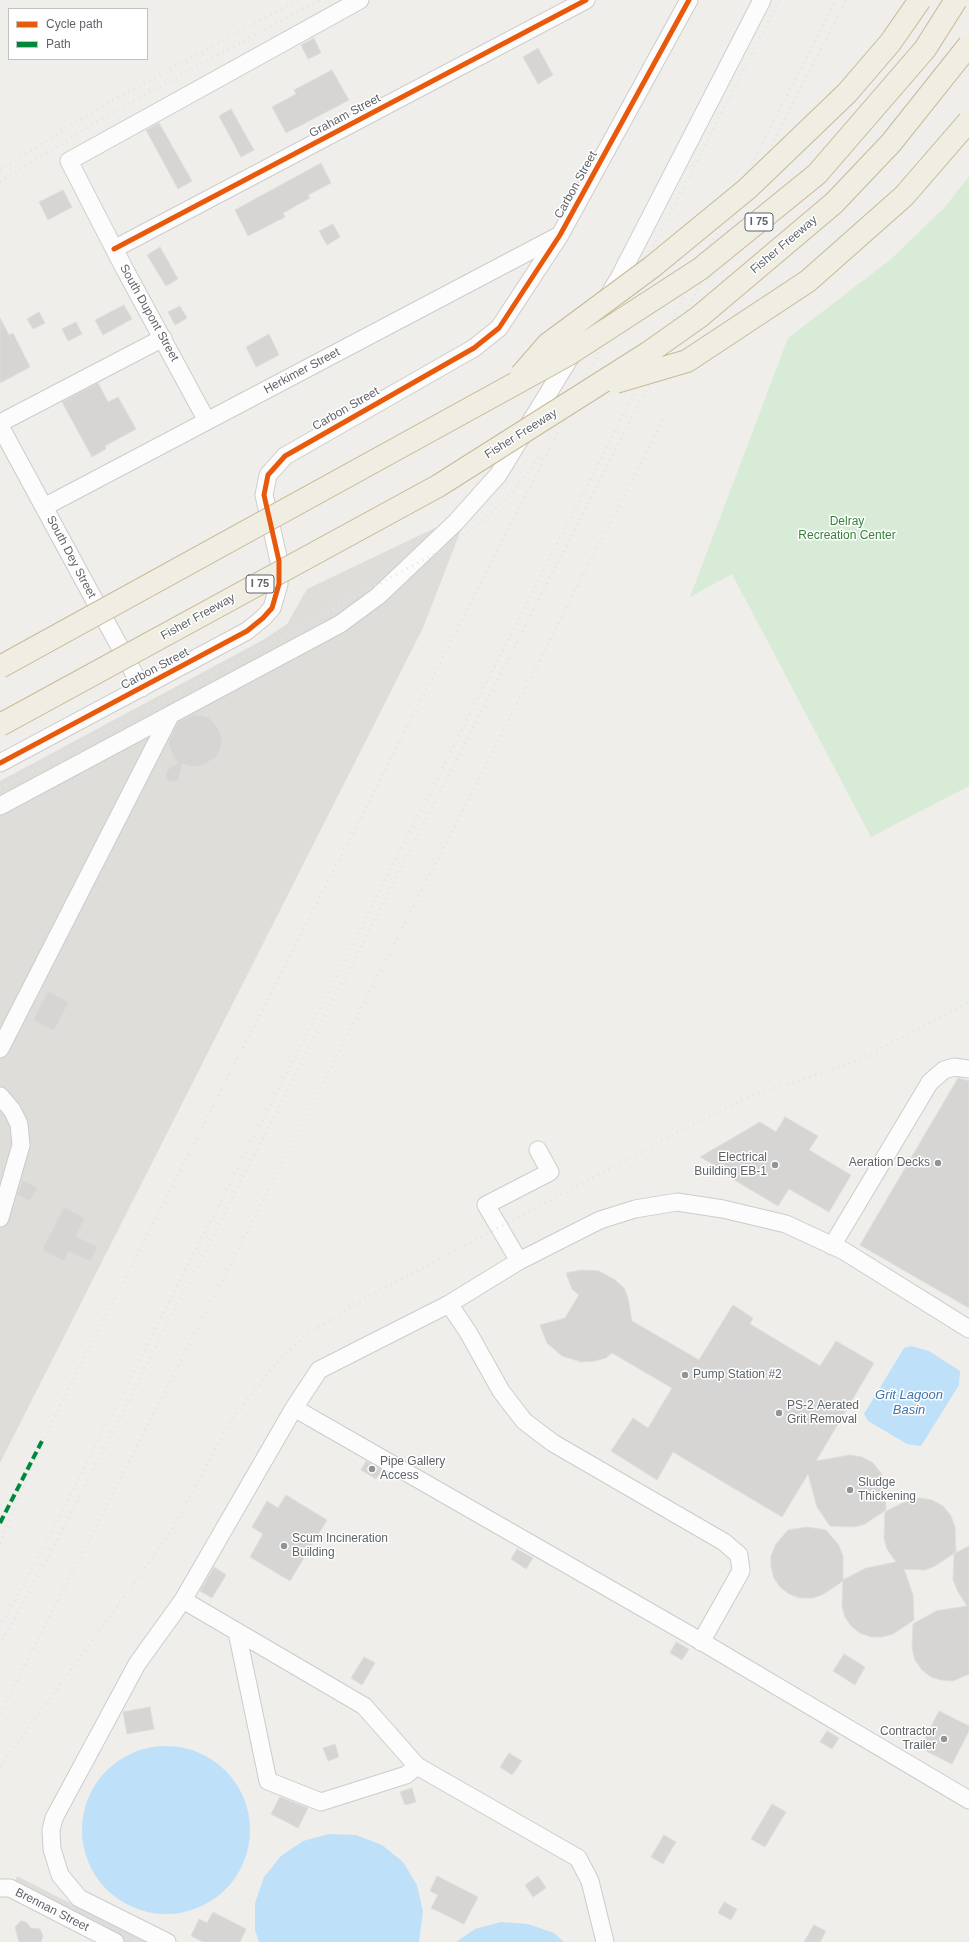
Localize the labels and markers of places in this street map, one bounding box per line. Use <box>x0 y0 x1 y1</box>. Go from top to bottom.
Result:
place label: Electrical Building EB-1 <box>694 1151 767 1179</box>
place label: Aeration Decks <box>849 1156 930 1170</box>
marker: Aeration Decks <box>933 1158 943 1168</box>
marker: Electrical Building EB-1 <box>770 1160 780 1170</box>
place label: Pump Station #2 <box>693 1368 782 1382</box>
marker: Pump Station #2 <box>680 1370 690 1380</box>
place label: PS-2 Aerated Grit Removal <box>787 1399 859 1427</box>
marker: PS-2 Aerated Grit Removal <box>774 1408 784 1418</box>
place label: Pipe Gallery Access <box>380 1455 445 1483</box>
marker: Pipe Gallery Access <box>367 1464 377 1474</box>
place label: Sludge Thickening <box>858 1476 916 1504</box>
marker: Sludge Thickening <box>845 1485 855 1495</box>
place label: Scum Incineration Building <box>292 1532 388 1560</box>
marker: Scum Incineration Building <box>279 1541 289 1551</box>
place label: Contractor Trailer <box>880 1725 936 1753</box>
marker: Contractor Trailer <box>939 1734 949 1744</box>

